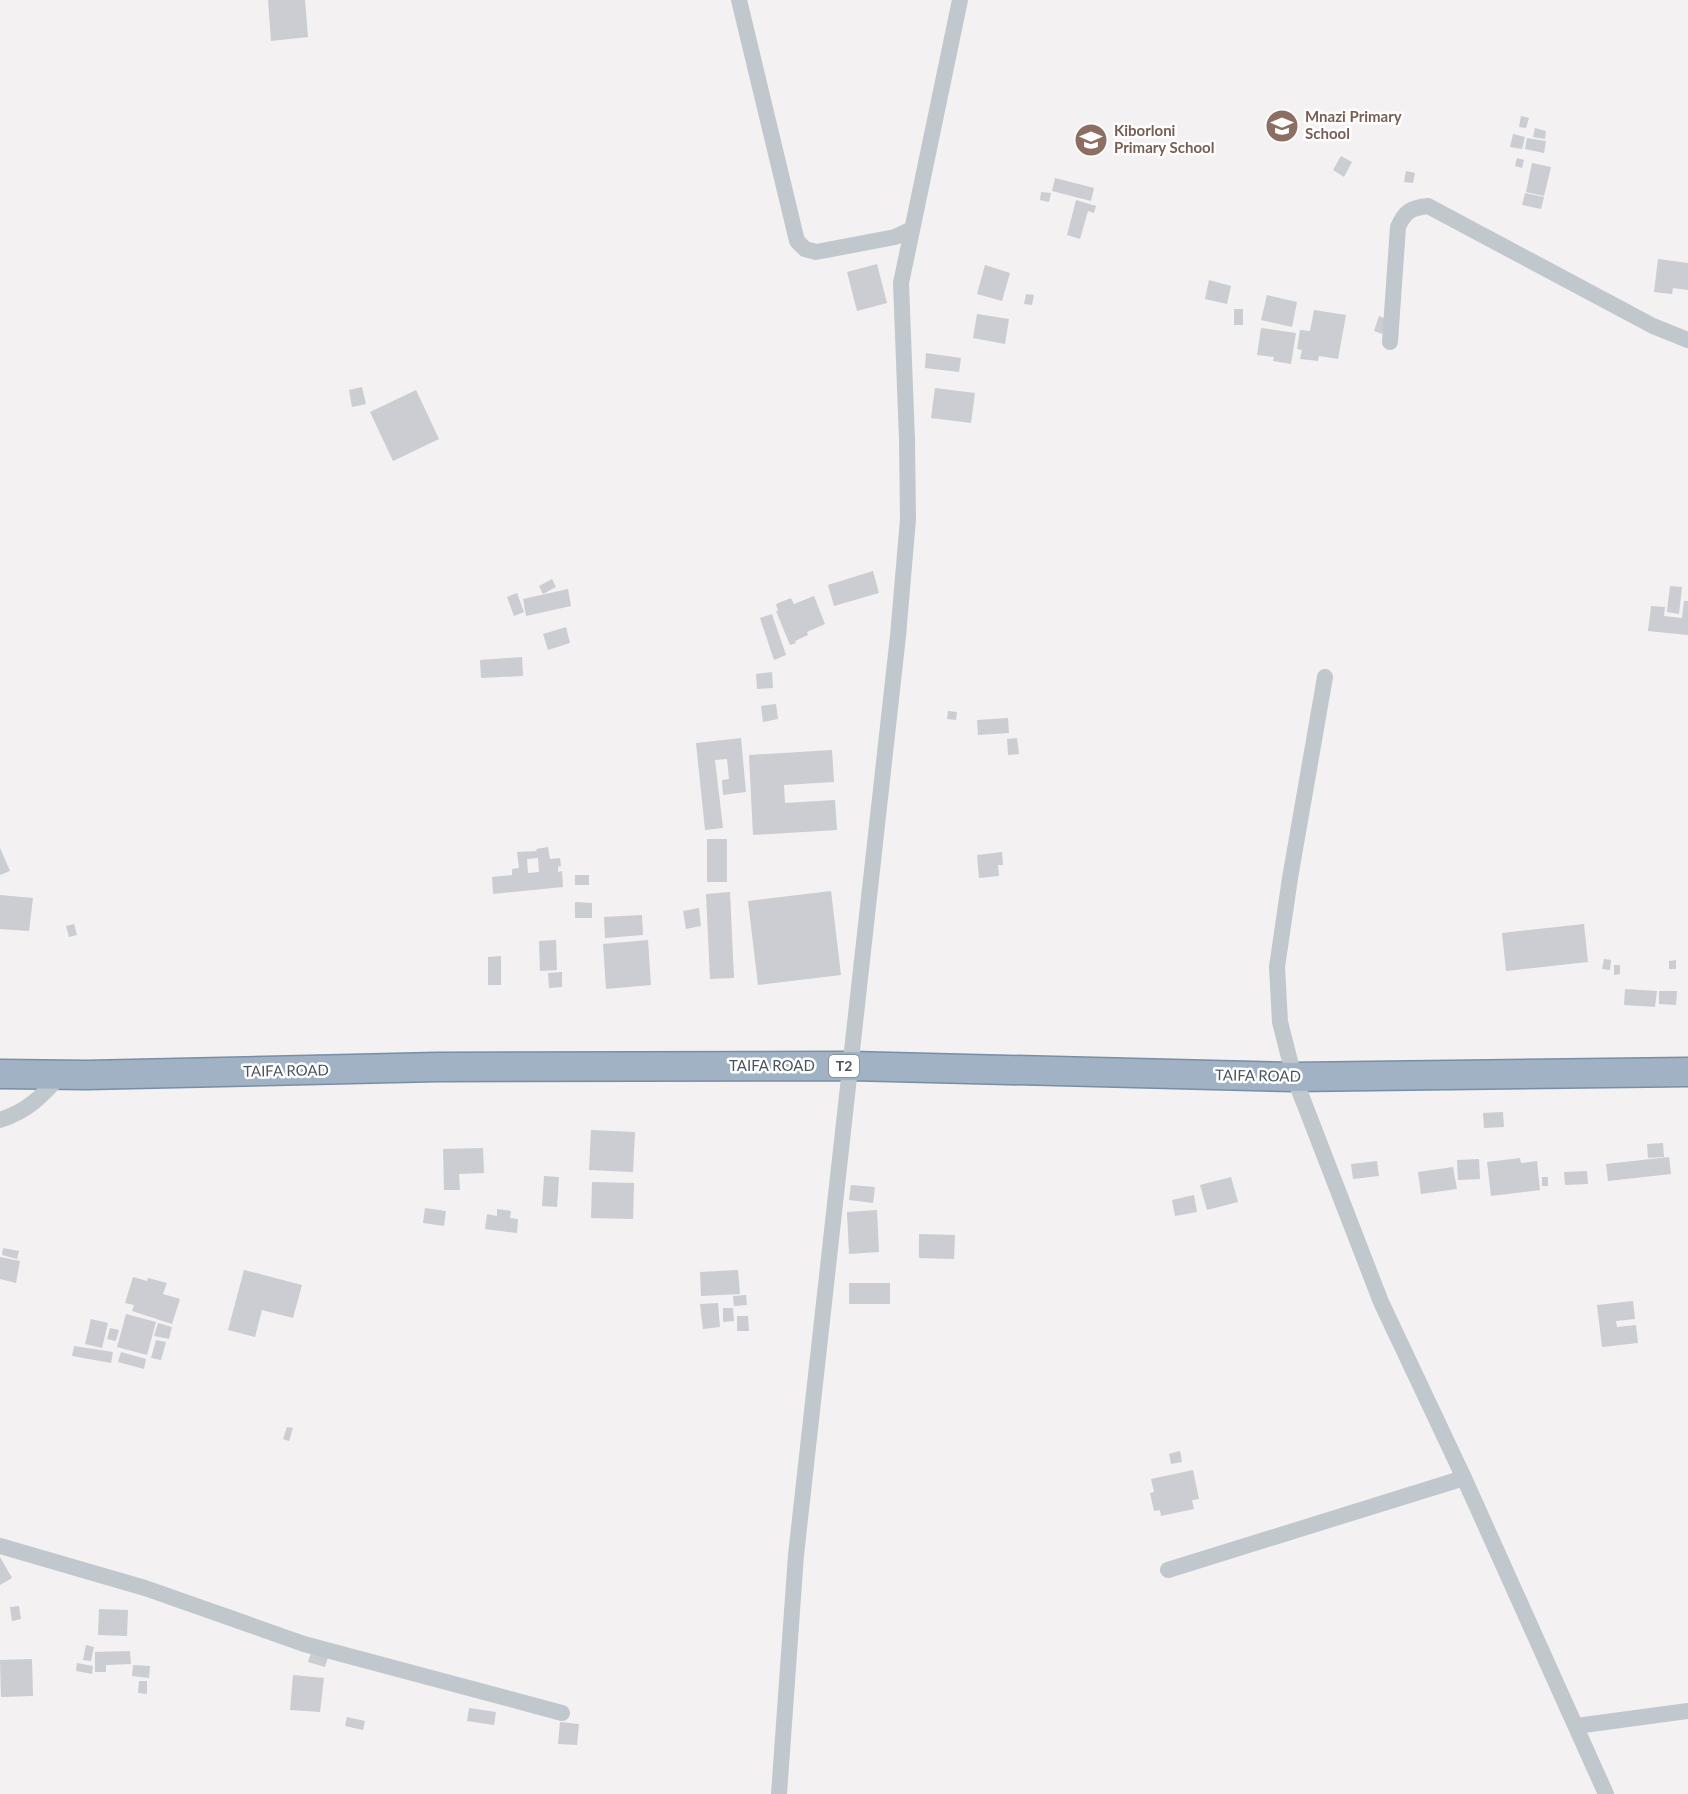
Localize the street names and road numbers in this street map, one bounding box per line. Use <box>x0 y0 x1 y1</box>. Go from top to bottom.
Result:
road number: T2 <box>829 1055 859 1077</box>
street label: TAIFA ROAD <box>729 1056 815 1074</box>
street label: TAIFA ROAD <box>243 1060 329 1080</box>
street label: TAIFA ROAD <box>1215 1065 1301 1085</box>

